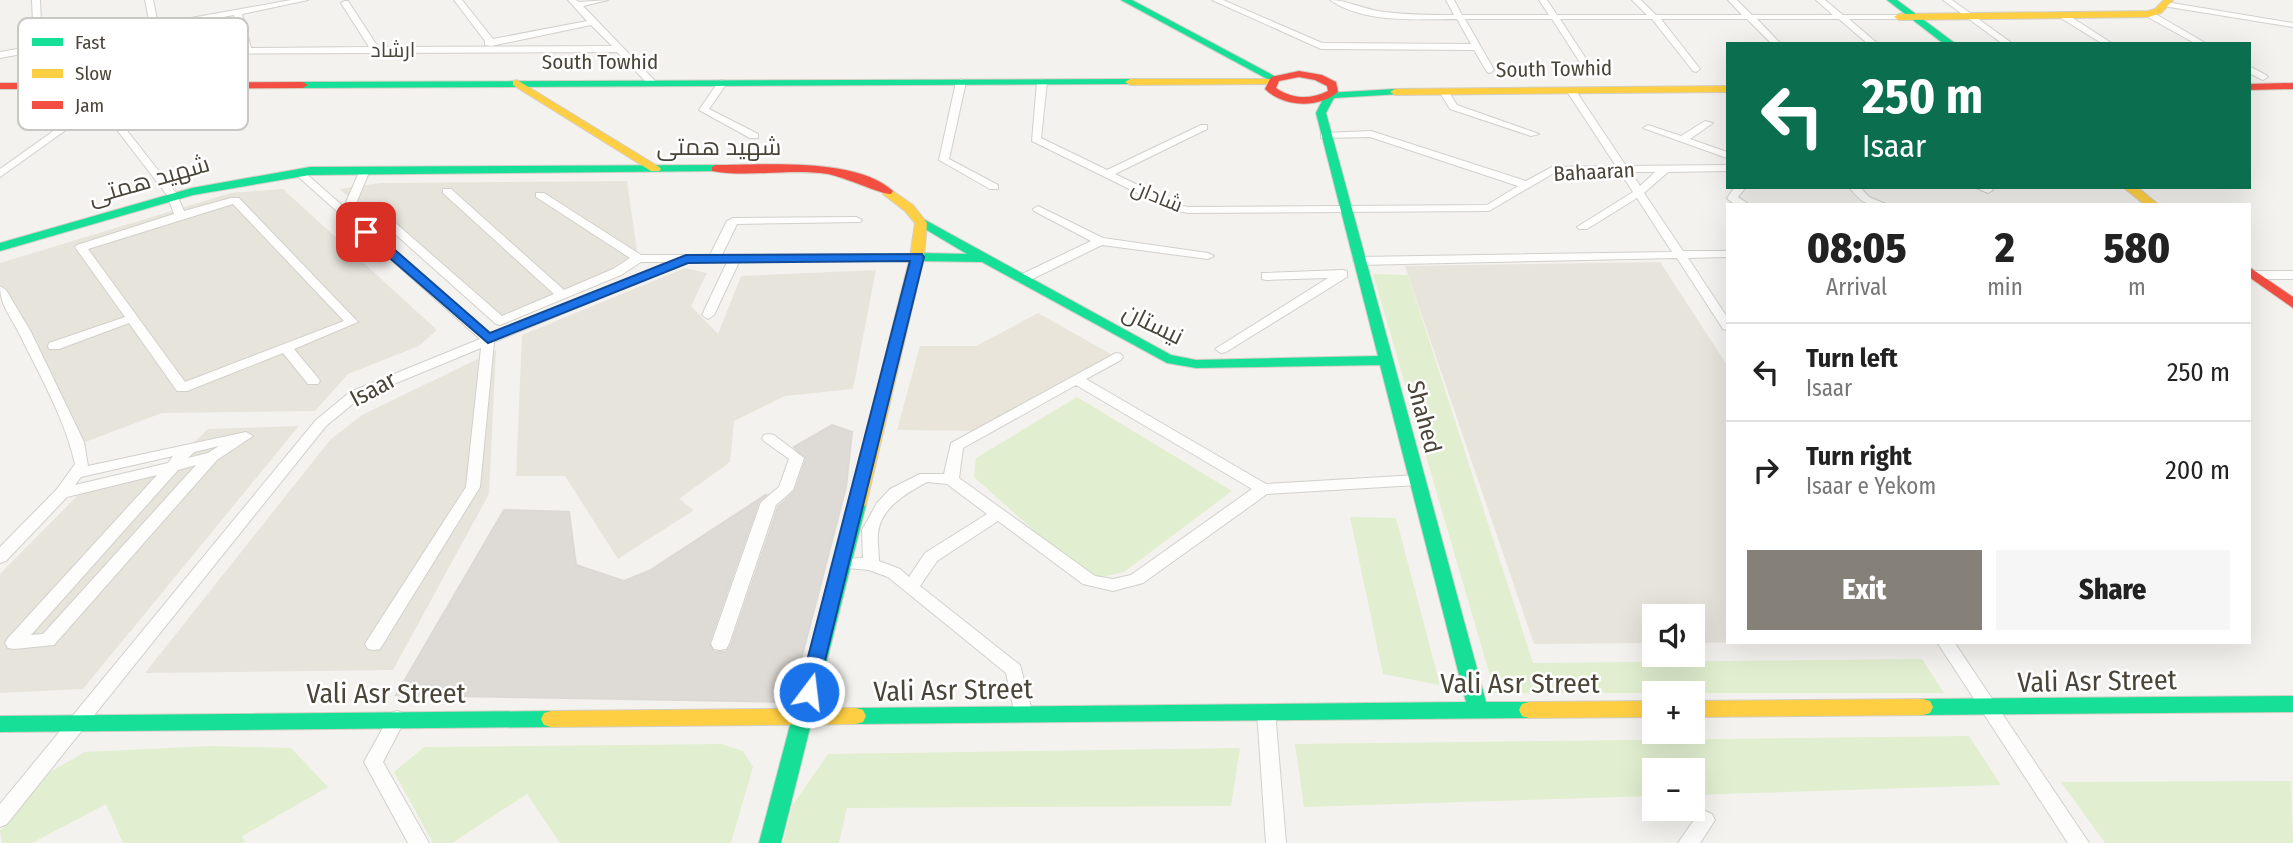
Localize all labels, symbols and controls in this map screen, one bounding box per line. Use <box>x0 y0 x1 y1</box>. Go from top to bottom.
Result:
legend <box>18 18 248 130</box>
text: Fast <box>75 31 106 54</box>
street label: ارشاد <box>371 37 415 63</box>
street label: South Towhid <box>542 49 658 75</box>
street label: South Towhid <box>1496 55 1612 83</box>
text: Slow <box>75 62 112 85</box>
text: 250 m <box>1862 67 1983 126</box>
icon: left <box>1747 70 1838 161</box>
text: Jam <box>75 94 104 117</box>
text: Isaar <box>1862 127 1926 165</box>
street label: شهید همتی <box>657 133 781 161</box>
street label: شهید همتی <box>85 149 213 211</box>
street label: Bahaaran <box>1553 157 1635 187</box>
street label: شادان <box>1127 174 1187 218</box>
pin <box>336 202 396 262</box>
icon: arrive <box>347 213 385 251</box>
text: 08:05 <box>1807 223 1907 273</box>
text: 2 <box>1995 223 2015 273</box>
text: 580 <box>2103 223 2170 273</box>
text: Arrival <box>1826 273 1887 301</box>
text: min <box>1987 273 2023 301</box>
text: m <box>2128 273 2146 301</box>
street label: نيستان <box>1118 297 1188 351</box>
text: Turn left <box>1806 343 1898 374</box>
icon: left <box>1747 353 1785 391</box>
text: 250 m <box>2167 357 2230 388</box>
street label: Isaar <box>345 365 401 413</box>
text: Isaar <box>1806 374 1852 402</box>
street label: Shahed <box>1401 378 1447 456</box>
text: Turn right <box>1806 441 1912 472</box>
icon: right <box>1747 451 1785 489</box>
text: 200 m <box>2165 455 2230 486</box>
text: Isaar e Yekom <box>1806 472 1936 500</box>
button: Exit <box>1747 550 1982 630</box>
button: Share <box>1996 550 2230 630</box>
map controls <box>1642 604 1705 821</box>
button: sound <box>1642 604 1705 667</box>
position arrow <box>772 655 846 729</box>
street label: Vali Asr Street <box>2017 663 2178 699</box>
street label: Vali Asr Street <box>1440 667 1601 700</box>
street label: Vali Asr Street <box>873 672 1034 708</box>
street label: Vali Asr Street <box>306 677 467 710</box>
button: + <box>1642 681 1705 744</box>
button: − <box>1642 758 1705 821</box>

